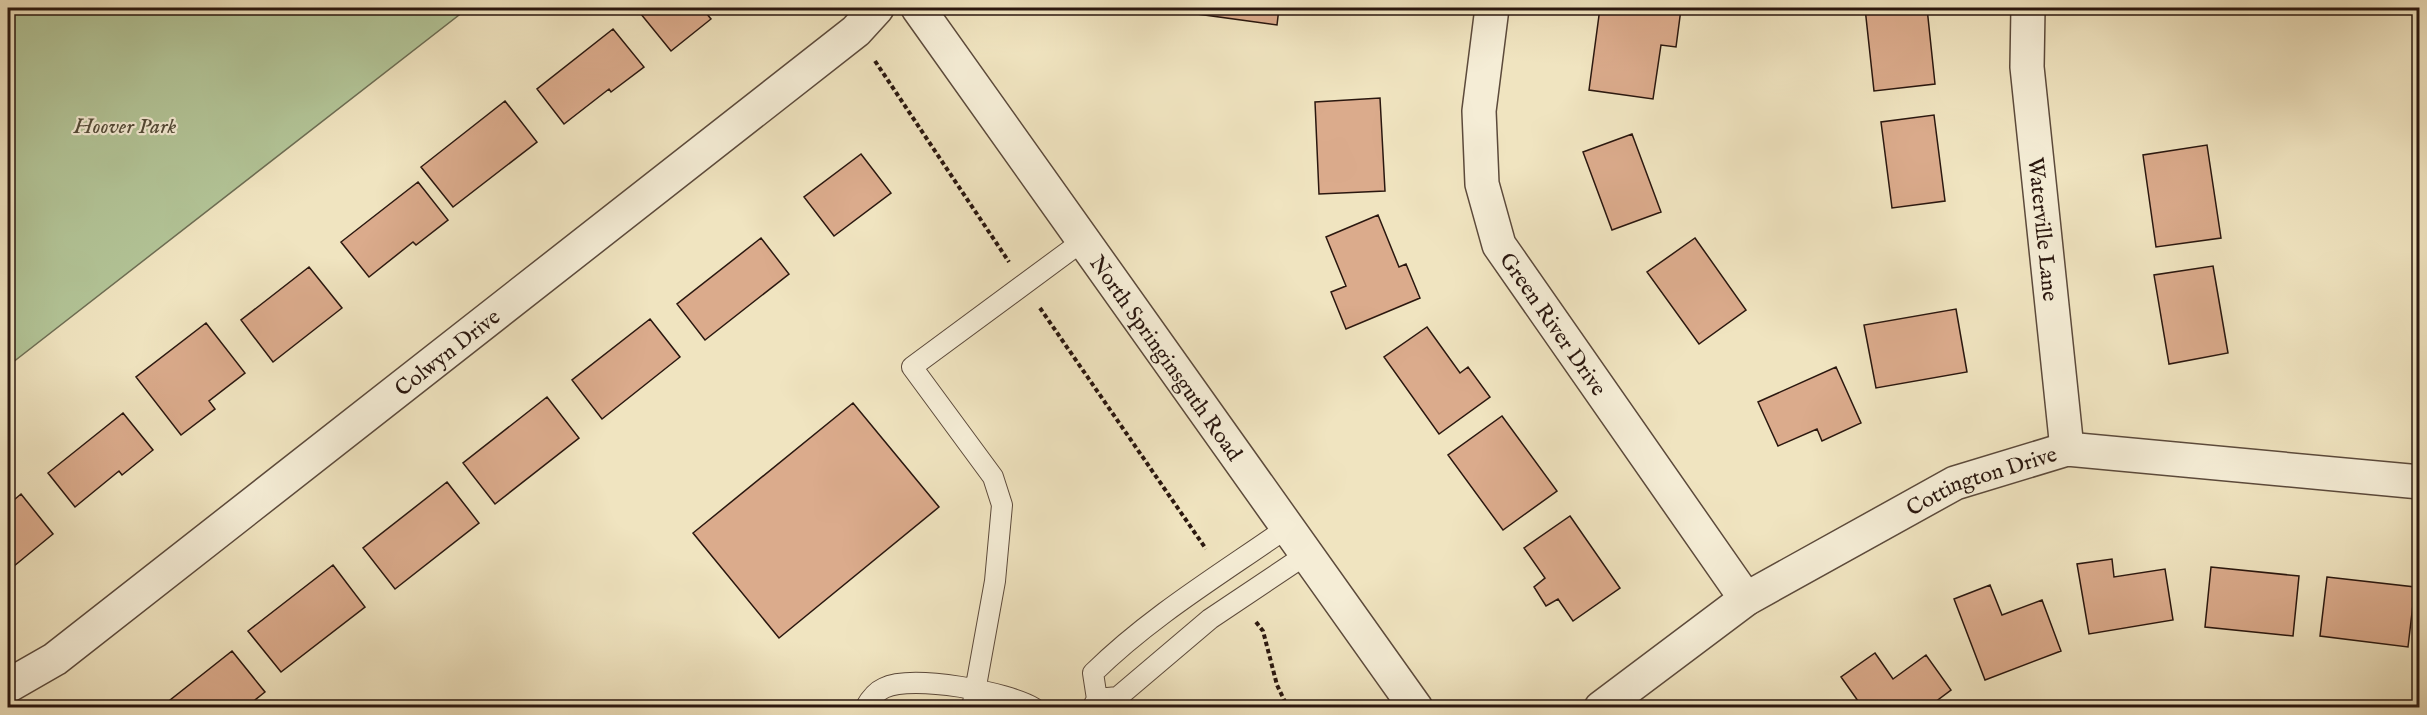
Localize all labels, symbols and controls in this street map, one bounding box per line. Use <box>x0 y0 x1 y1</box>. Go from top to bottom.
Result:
park label: Hoover Park <box>73 113 176 141</box>
street label: Waterville Lane <box>2021 156 2063 303</box>
street label: Green River Drive <box>1492 248 1612 402</box>
street label: North Springinsguth Road <box>1082 250 1248 467</box>
street label: Colwyn Drive <box>390 303 506 403</box>
street label: Cottington Drive <box>1902 441 2060 523</box>

